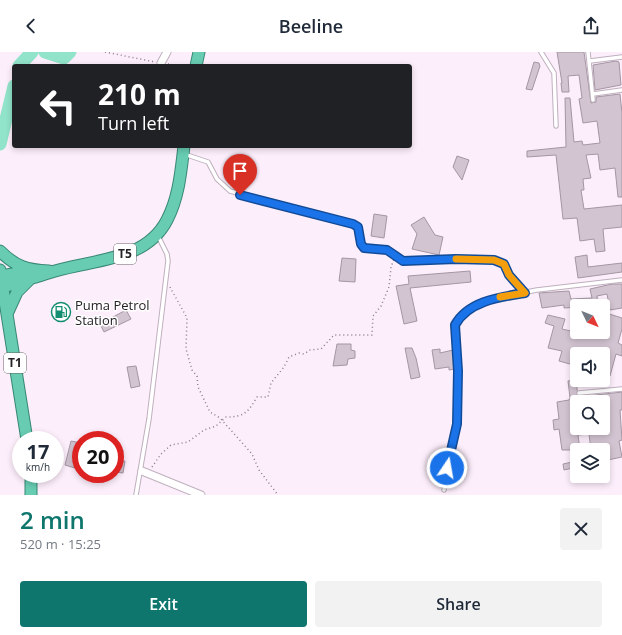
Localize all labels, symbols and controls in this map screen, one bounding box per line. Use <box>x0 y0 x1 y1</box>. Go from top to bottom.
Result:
text: Beeline <box>279 14 343 38</box>
icon: back <box>20 15 42 37</box>
icon: share <box>580 15 602 37</box>
text: 210 m <box>98 75 181 113</box>
icon: left <box>32 80 84 132</box>
text: Turn left <box>98 111 169 135</box>
pin <box>223 154 257 195</box>
icon: arrive <box>229 160 251 182</box>
road number: T5 <box>114 244 136 264</box>
place label: Puma Petrol Station <box>75 296 150 329</box>
north arrow <box>570 299 610 339</box>
map controls <box>570 299 610 483</box>
fuel station icon: Puma Petrol Station <box>50 301 72 323</box>
button: sound <box>570 347 610 387</box>
road number: T1 <box>4 353 26 373</box>
button: search <box>570 395 610 435</box>
speed limit sign: 20 <box>72 431 124 483</box>
text: 17 <box>27 438 49 465</box>
button: layers <box>570 443 610 483</box>
position arrow <box>426 447 468 489</box>
text: km/h <box>26 460 50 474</box>
text: 2 min <box>20 503 85 536</box>
button: close <box>560 508 602 550</box>
text: 520 m · 15:25 <box>20 535 101 553</box>
button: Exit <box>20 581 307 627</box>
button: Share <box>315 581 602 627</box>

